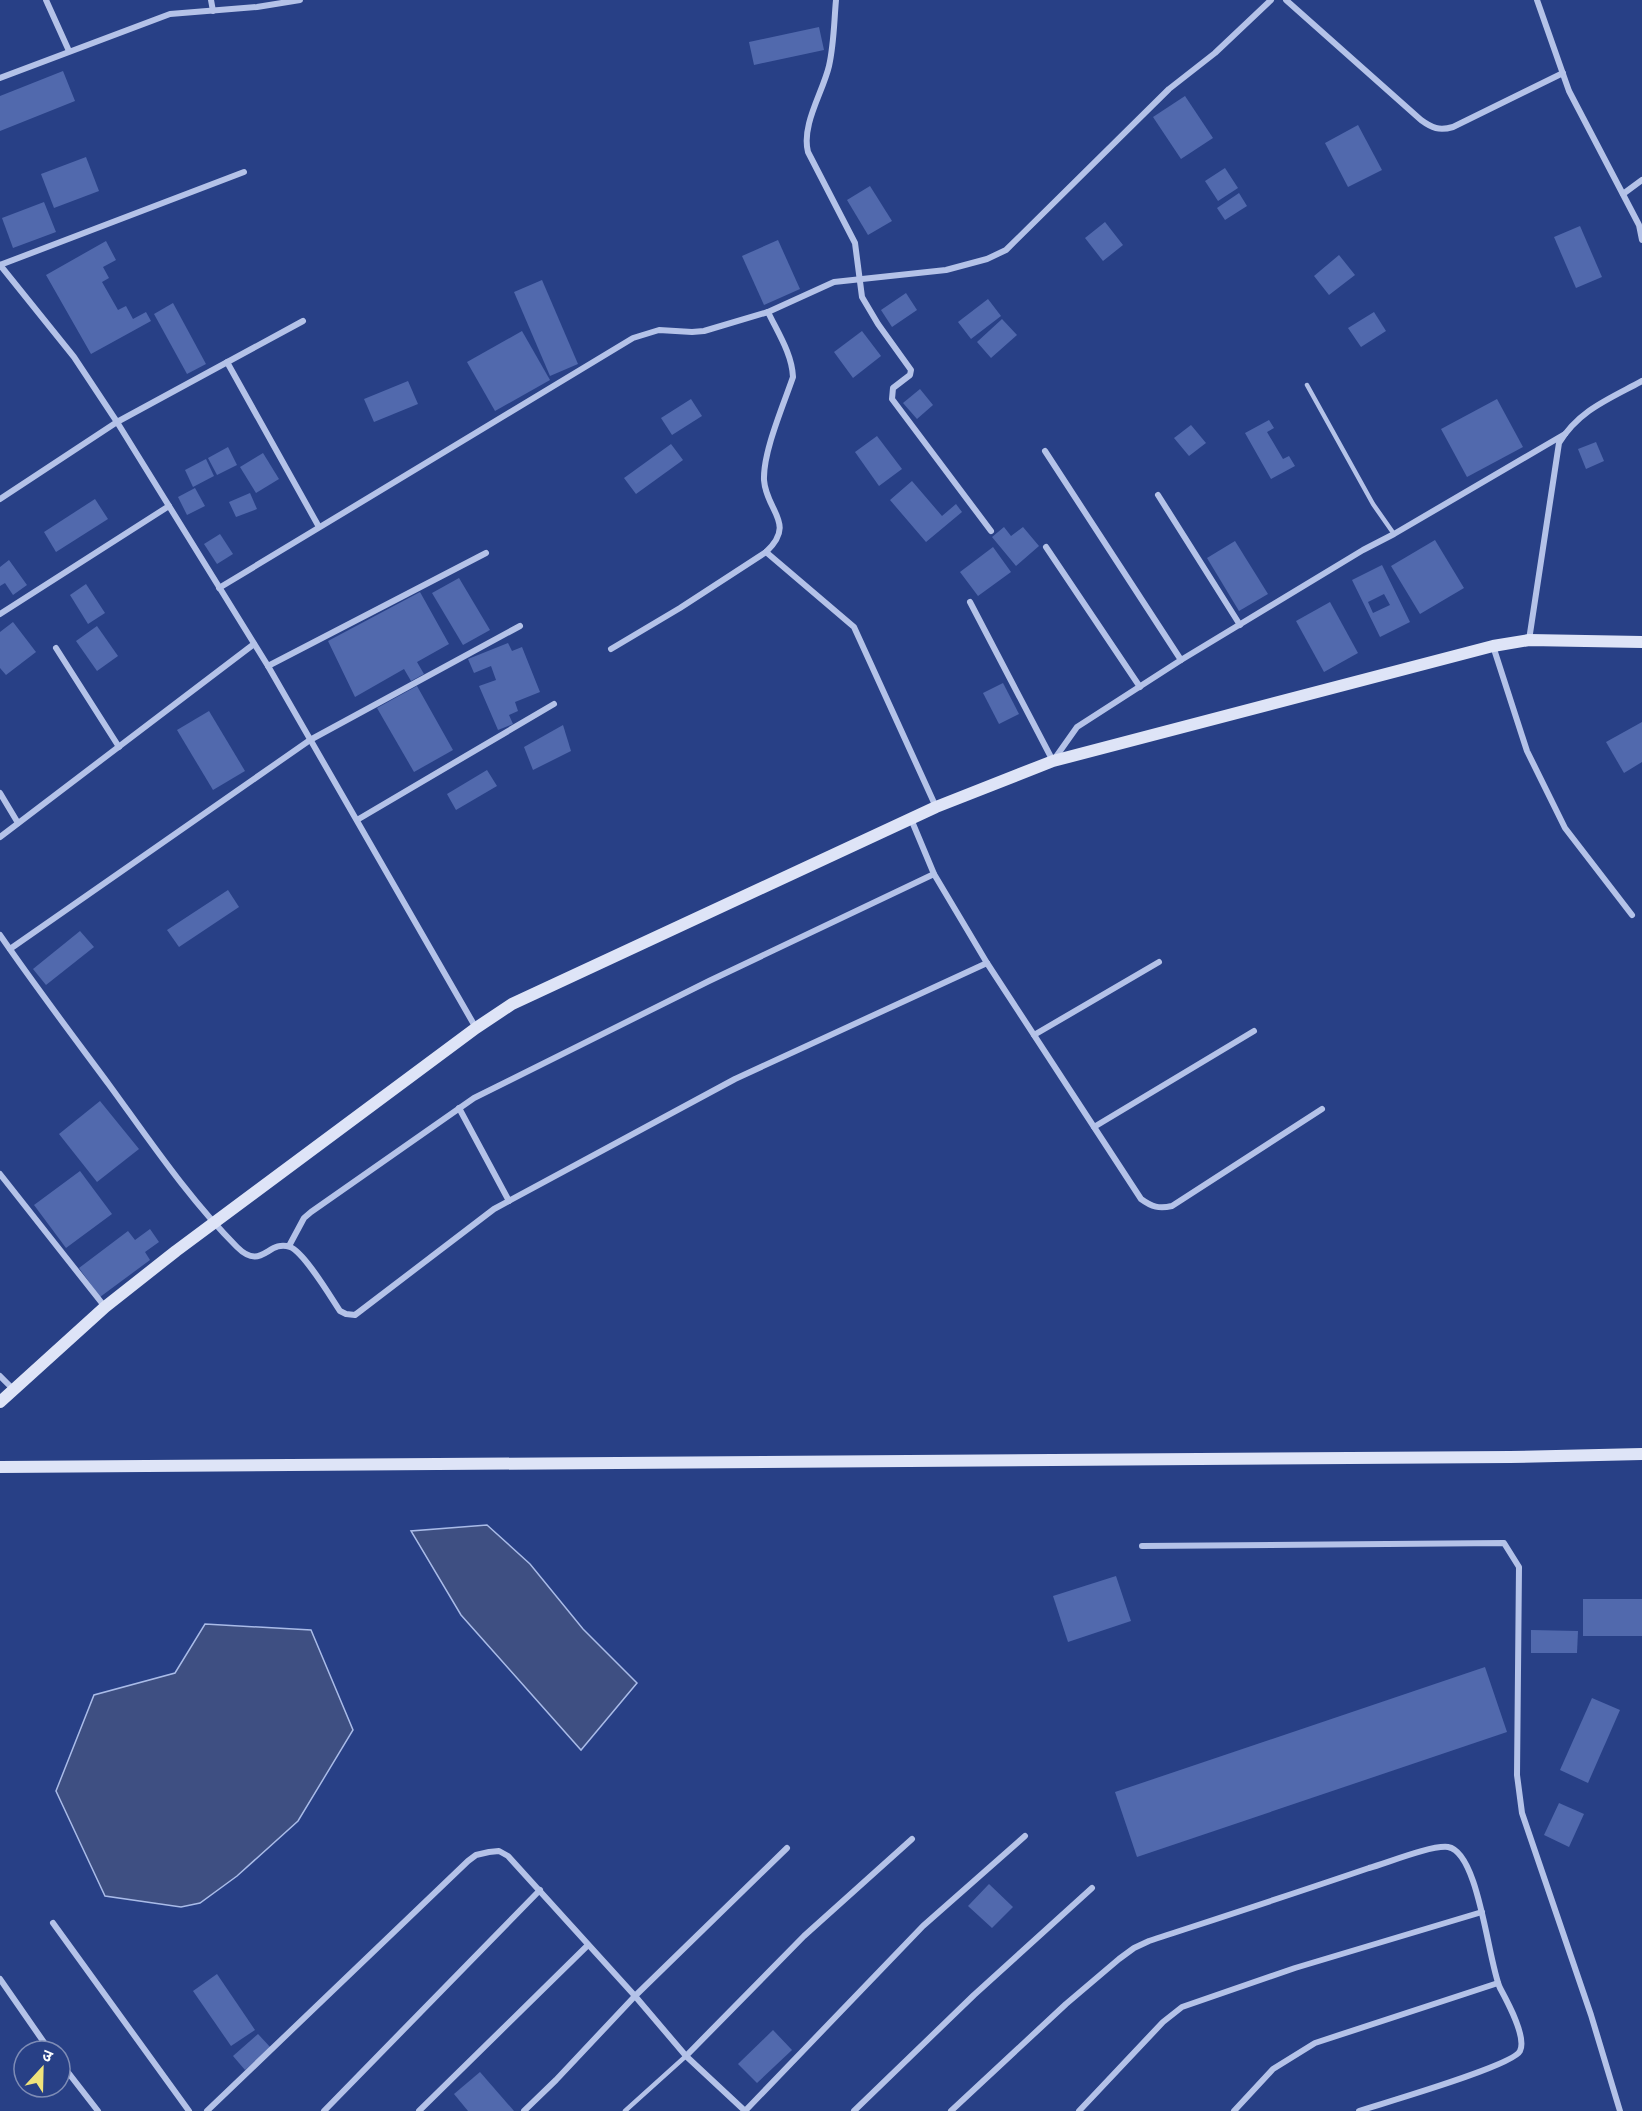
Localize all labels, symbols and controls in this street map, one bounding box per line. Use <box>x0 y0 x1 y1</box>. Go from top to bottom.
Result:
north arrow <box>12 2039 72 2099</box>
text: उ <box>40 2044 56 2065</box>

